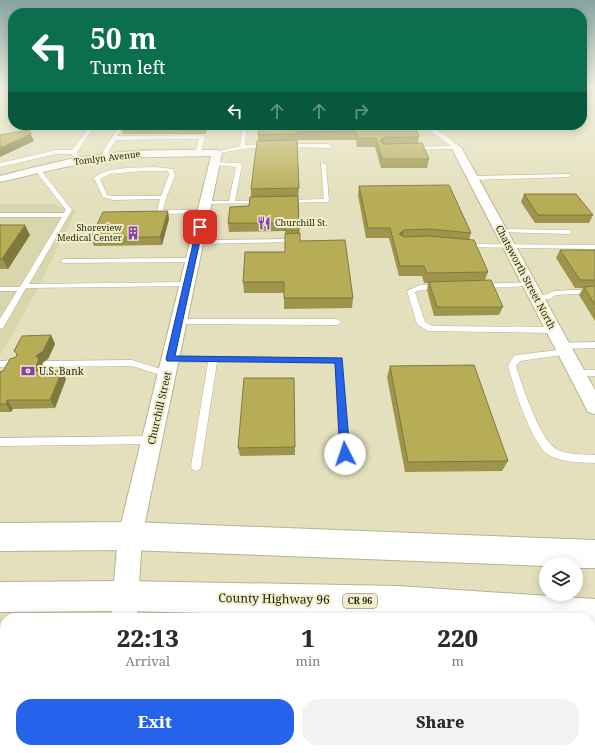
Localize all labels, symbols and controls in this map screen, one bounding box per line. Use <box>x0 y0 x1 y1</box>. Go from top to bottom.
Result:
text: 50 m <box>90 19 157 57</box>
icon: left <box>24 24 76 76</box>
text: Turn left <box>90 55 165 79</box>
icon: left <box>224 100 246 122</box>
icon: ahead <box>266 100 288 122</box>
icon: ahead <box>308 100 330 122</box>
icon: right <box>350 100 372 122</box>
street label: Tomlyn Avenue <box>73 147 141 168</box>
pin <box>183 210 217 244</box>
restaurant icon: Churchill St. <box>256 215 272 231</box>
icon: arrive <box>189 216 211 238</box>
place label: Churchill St. <box>275 216 327 229</box>
place label: Shoreview Medical Center <box>57 221 123 244</box>
street label: Chatsworth Street North <box>493 222 560 332</box>
building icon: Shoreview Medical Center <box>125 225 141 241</box>
bank icon: U.S. Bank <box>20 363 36 379</box>
place label: U.S. Bank <box>39 364 84 378</box>
street label: Churchill Street <box>144 370 174 446</box>
position arrow <box>324 433 366 475</box>
map controls <box>539 557 583 601</box>
button: layers <box>539 557 583 601</box>
street label: County Highway 96 <box>218 589 330 608</box>
road number: CR 96 <box>343 594 377 608</box>
text: 22:13 <box>117 621 179 654</box>
text: 1 <box>301 621 315 654</box>
text: 220 <box>437 621 478 654</box>
text: Arrival <box>126 652 170 670</box>
text: min <box>296 652 320 670</box>
text: m <box>452 652 464 670</box>
button: Exit <box>16 699 294 745</box>
button: Share <box>302 699 579 745</box>

